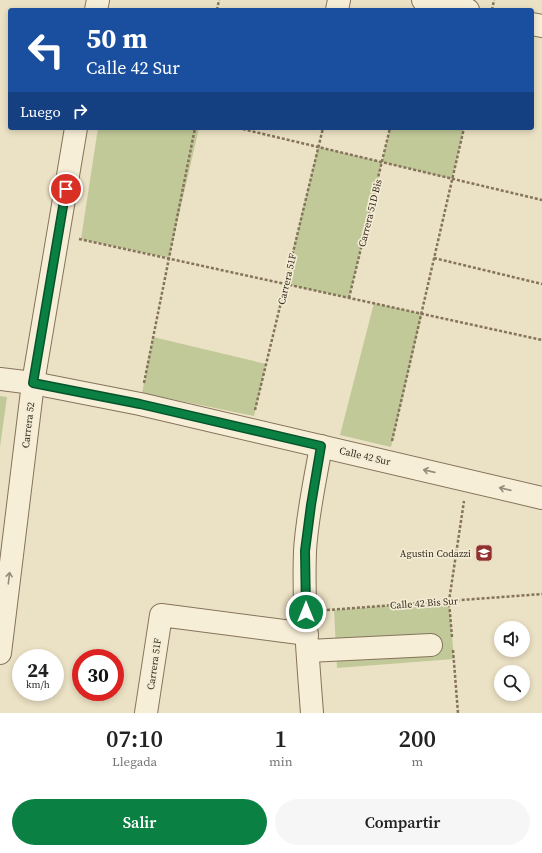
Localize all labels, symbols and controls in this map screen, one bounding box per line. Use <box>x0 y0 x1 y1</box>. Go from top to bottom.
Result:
text: 50 m <box>86 19 148 57</box>
icon: left <box>20 24 72 76</box>
text: Calle 42 Sur <box>86 55 180 80</box>
icon: right <box>69 100 91 122</box>
text: Luego <box>20 101 61 122</box>
pin <box>49 172 83 206</box>
icon: arrive <box>55 178 77 200</box>
street label: Carrera 51D Bis <box>355 178 385 248</box>
street label: Carrera 51F <box>275 252 299 306</box>
street label: Carrera 52 <box>19 401 37 449</box>
street label: Calle 42 Sur <box>338 444 393 468</box>
one-way arrow <box>423 467 436 475</box>
one-way arrow <box>498 485 511 493</box>
school or university icon: Agustin Codazzi <box>474 543 494 563</box>
place label: Agustin Codazzi <box>400 547 471 560</box>
one-way arrow <box>6 572 13 585</box>
position arrow <box>285 591 327 633</box>
street label: Calle 42 Bis Sur <box>390 594 459 612</box>
map controls <box>494 621 530 701</box>
button: sound <box>494 621 530 657</box>
street label: Carrera 51F <box>144 637 164 691</box>
speed limit sign: 30 <box>72 649 124 701</box>
text: 24 <box>27 656 49 684</box>
button: search <box>494 665 530 701</box>
text: km/h <box>26 678 50 691</box>
text: 07:10 <box>106 722 163 755</box>
text: 1 <box>275 722 287 755</box>
text: 200 <box>399 722 436 755</box>
text: Llegada <box>112 753 157 770</box>
text: min <box>269 753 293 770</box>
text: m <box>411 753 423 770</box>
button: Salir <box>12 799 267 845</box>
button: Compartir <box>275 799 530 845</box>

